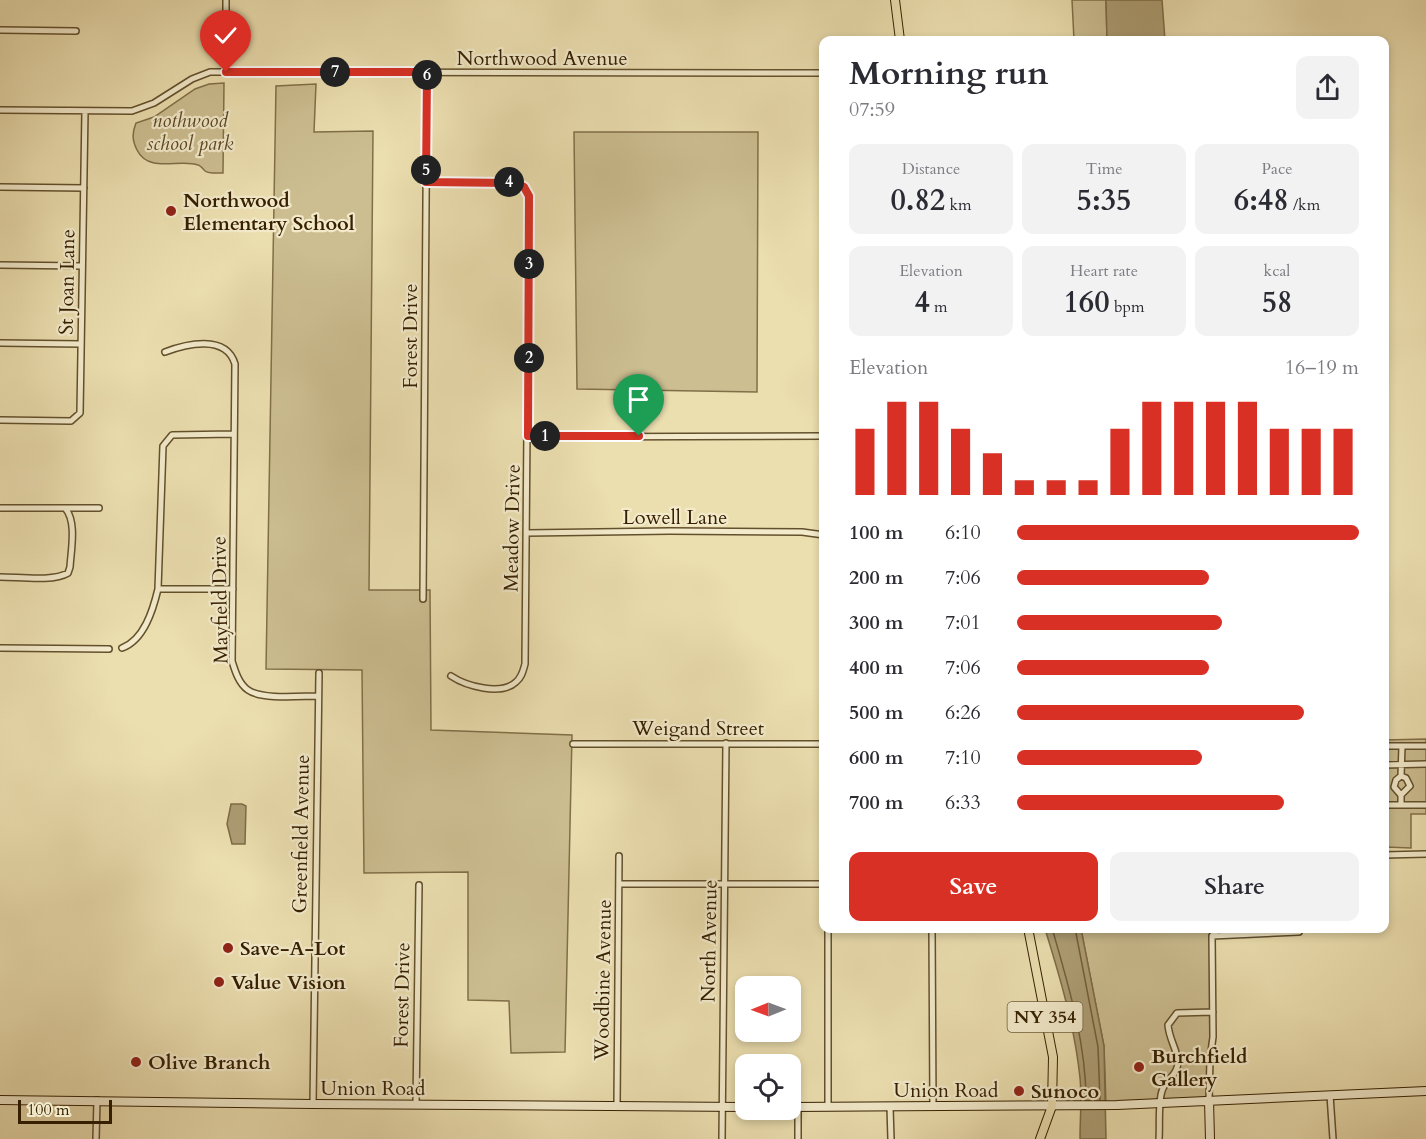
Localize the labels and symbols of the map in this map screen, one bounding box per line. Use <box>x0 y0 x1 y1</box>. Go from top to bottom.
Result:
pin <box>200 10 251 72</box>
street label: Northwood Avenue <box>457 45 628 72</box>
pin: 7 <box>320 57 350 87</box>
pin: 6 <box>412 60 442 90</box>
park label: nothwood school park <box>147 107 234 157</box>
pin: 5 <box>411 155 441 185</box>
pin: 4 <box>494 167 524 197</box>
place label: Northwood Elementary School <box>183 187 355 237</box>
marker: Northwood Elementary School <box>164 204 178 218</box>
street label: St Joan Lane <box>53 229 81 335</box>
pin: 3 <box>514 249 544 279</box>
street label: Forest Drive <box>397 283 424 389</box>
pin: 2 <box>514 343 544 373</box>
pin <box>613 374 664 436</box>
pin: 1 <box>530 421 560 451</box>
street label: Meadow Drive <box>497 464 527 592</box>
street label: Lowell Lane <box>623 504 727 531</box>
street label: Mayfield Drive <box>205 536 235 664</box>
street label: Weigand Street <box>631 715 765 742</box>
street label: Greenfield Avenue <box>286 754 316 914</box>
street label: North Avenue <box>694 879 724 1003</box>
street label: Woodbine Avenue <box>588 899 618 1062</box>
place label: Save-A-Lot <box>240 935 345 962</box>
marker: Save-A-Lot <box>221 941 235 955</box>
street label: Forest Drive <box>388 942 416 1048</box>
place label: Value Vision <box>231 969 346 996</box>
marker: Value Vision <box>212 975 226 989</box>
north arrow <box>735 976 801 1042</box>
road number: NY 354 <box>1008 1002 1082 1032</box>
place label: Burchfield Gallery <box>1151 1043 1248 1093</box>
place label: Olive Branch <box>148 1049 271 1076</box>
marker: Olive Branch <box>129 1055 143 1069</box>
marker: Burchfield Gallery <box>1132 1060 1146 1074</box>
street label: Union Road <box>321 1075 426 1102</box>
street label: Union Road <box>894 1077 999 1104</box>
place label: Sunoco <box>1031 1078 1099 1105</box>
marker: Sunoco <box>1012 1084 1026 1098</box>
scale bar <box>18 1097 112 1124</box>

